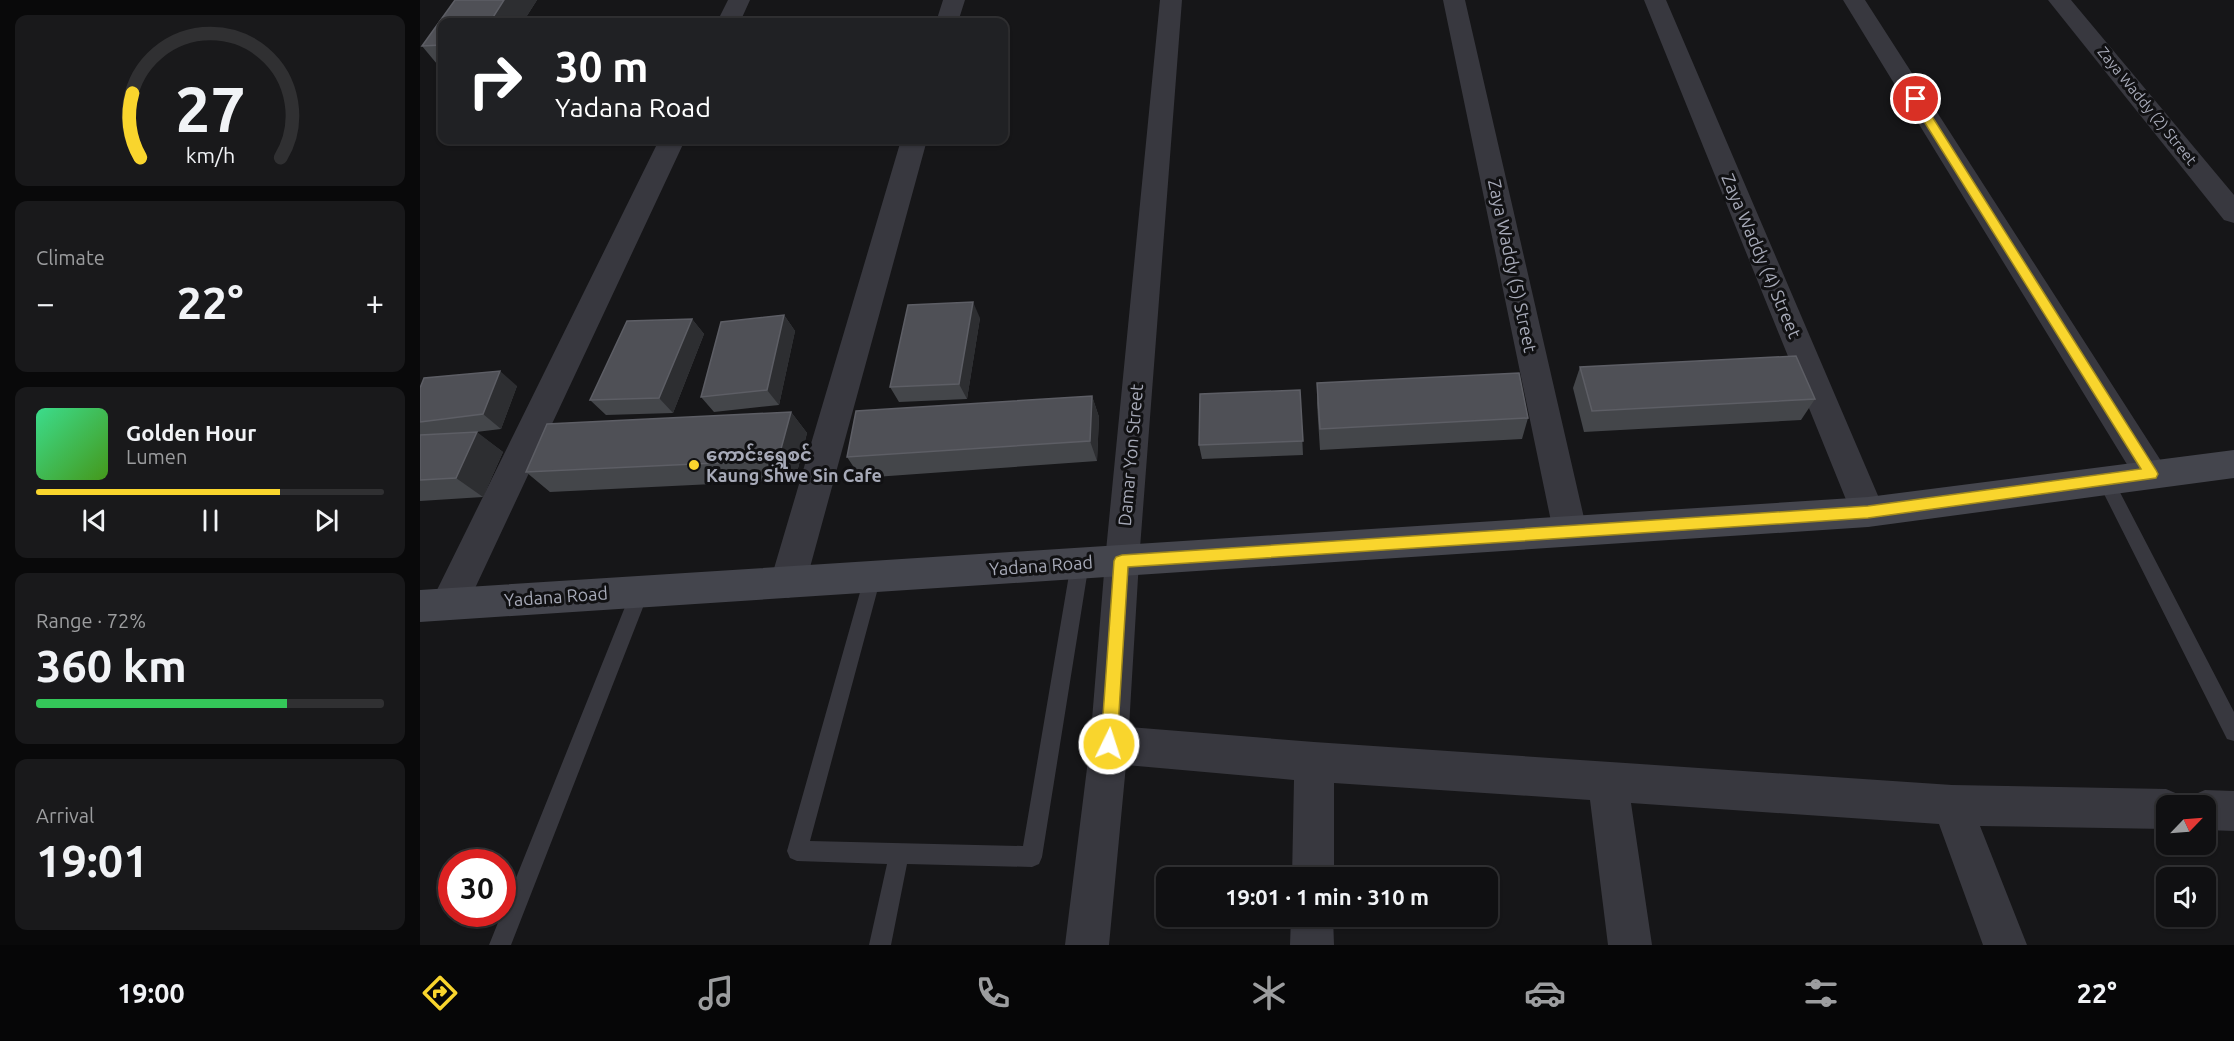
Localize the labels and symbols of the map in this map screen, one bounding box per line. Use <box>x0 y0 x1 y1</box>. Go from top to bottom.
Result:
street label: Zaya Waddy (2) Street <box>2094 43 2200 168</box>
pin <box>1890 73 1941 124</box>
street label: Zaya Waddy (4) Street <box>1717 170 1806 341</box>
street label: Zaya Waddy (5) Street <box>1484 177 1541 355</box>
street label: Damar Yon Street <box>1114 383 1146 527</box>
place label: ကောင်းရွှေစင် Kaung Shwe Sin Cafe <box>706 443 882 485</box>
marker: ကောင်းရွှေစင် Kaung Shwe Sin Cafe <box>687 458 701 472</box>
street label: Yadana Road <box>988 551 1093 579</box>
street label: Yadana Road <box>503 582 608 610</box>
position arrow <box>1077 712 1141 776</box>
north arrow <box>2156 795 2216 855</box>
speed limit sign: 30 <box>438 849 516 927</box>

